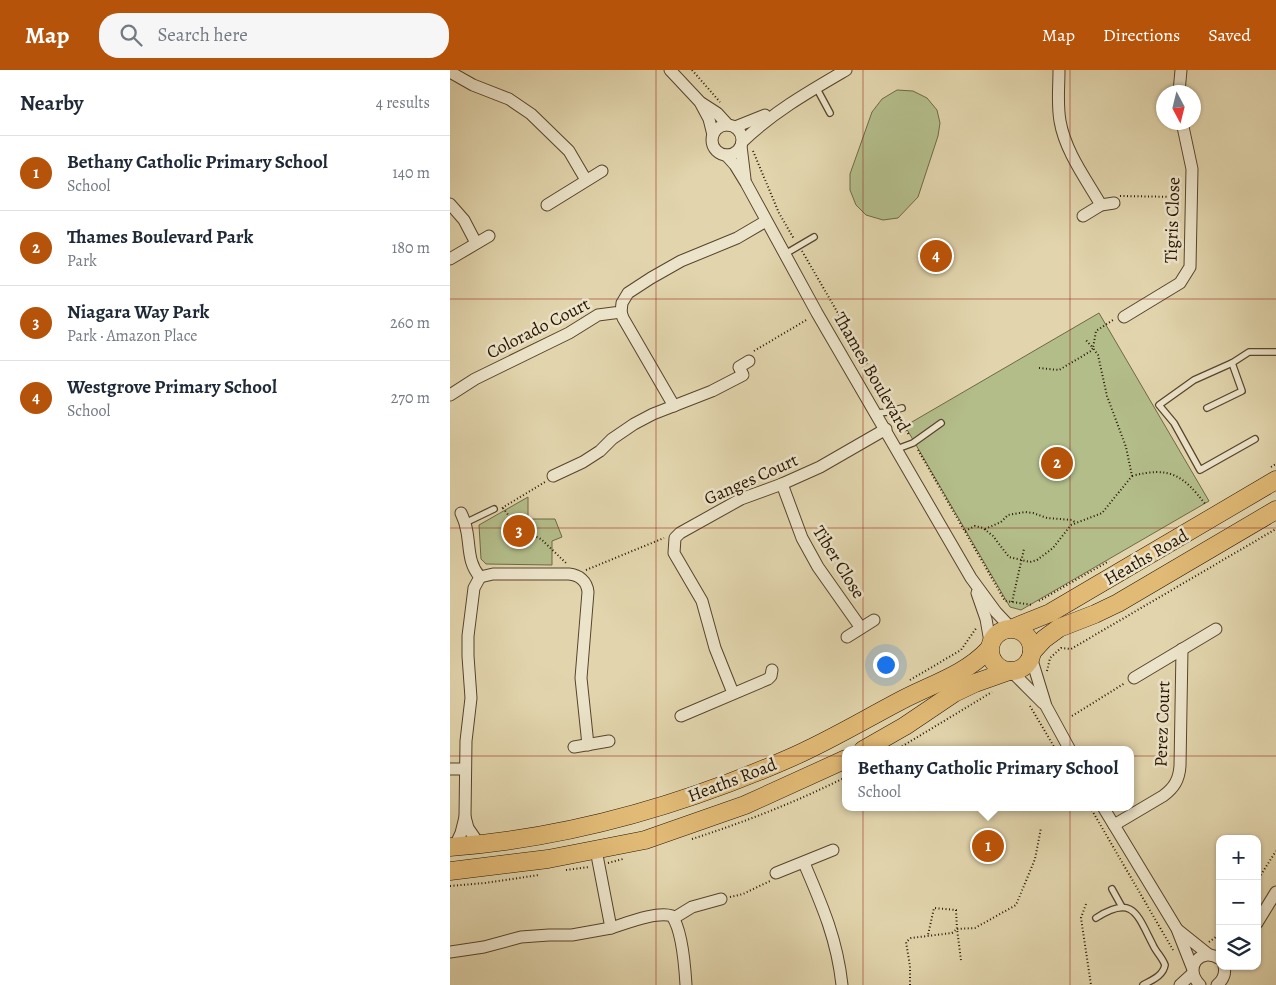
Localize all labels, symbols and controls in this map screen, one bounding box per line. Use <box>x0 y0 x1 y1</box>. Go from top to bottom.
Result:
search box <box>99 13 449 58</box>
text: Map <box>25 19 69 51</box>
icon: search <box>117 21 145 49</box>
text: Search here <box>157 22 248 48</box>
text: Map <box>1042 23 1075 47</box>
text: Directions <box>1103 23 1180 47</box>
text: Saved <box>1208 23 1251 47</box>
north arrow <box>1156 85 1201 130</box>
text: Nearby <box>20 89 83 117</box>
text: 4 results <box>376 92 430 114</box>
text: Bethany Catholic Primary School <box>67 149 328 175</box>
text: 1 <box>33 162 39 184</box>
text: 140 m <box>392 162 430 184</box>
text: School <box>67 175 110 197</box>
street label: Tigris Close <box>1159 177 1185 263</box>
text: Thames Boulevard Park <box>67 224 253 250</box>
text: 2 <box>32 237 40 259</box>
text: 180 m <box>392 237 430 259</box>
pin: 4 <box>920 237 952 275</box>
text: Park <box>67 250 97 272</box>
street label: Colorado Court <box>482 292 594 364</box>
text: Niagara Way Park <box>67 299 209 325</box>
street label: Thames Boulevard <box>828 308 916 436</box>
text: 3 <box>33 312 39 334</box>
text: 260 m <box>390 312 430 334</box>
text: Park · Amazon Place <box>67 325 197 347</box>
text: Westgrove Primary School <box>67 374 277 400</box>
text: 4 <box>32 387 40 409</box>
text: 270 m <box>391 387 430 409</box>
text: School <box>67 400 110 422</box>
pin: 2 <box>1041 444 1073 482</box>
street label: Ganges Court <box>700 448 802 510</box>
pin: 3 <box>503 512 535 550</box>
street label: Tiber Close <box>807 521 871 603</box>
street label: Heaths Road <box>1100 523 1193 591</box>
your location <box>873 652 899 678</box>
street label: Perez Court <box>1149 680 1175 768</box>
popup <box>842 746 1134 811</box>
street label: Heaths Road <box>684 752 780 808</box>
text: Bethany Catholic Primary School <box>858 755 1118 781</box>
text: School <box>858 781 901 803</box>
pin: 1 <box>972 827 1004 865</box>
map controls <box>1216 835 1261 970</box>
button: + <box>1216 835 1261 880</box>
button: − <box>1216 880 1261 925</box>
button: layers <box>1216 925 1261 970</box>

